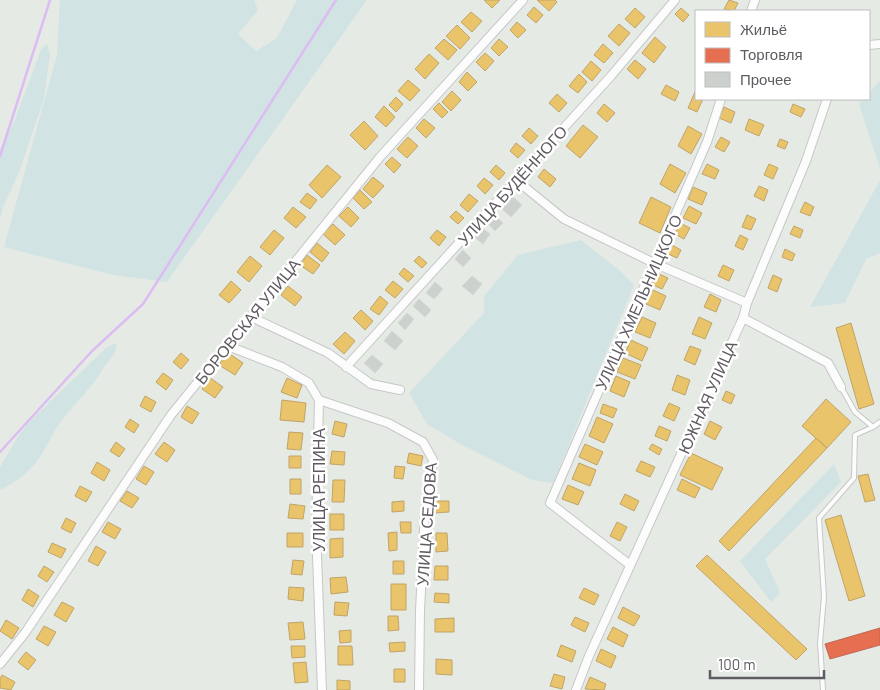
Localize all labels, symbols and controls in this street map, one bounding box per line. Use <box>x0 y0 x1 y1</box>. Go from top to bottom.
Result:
legend <box>695 10 870 100</box>
text: Жильё <box>740 20 787 38</box>
text: Торговля <box>740 45 803 63</box>
text: Прочее <box>740 70 792 88</box>
street label: УЛИЦА БУДЁННОГО <box>453 121 571 249</box>
street label: УЛИЦА ХМЕЛЬНИЦКОГО <box>591 211 685 393</box>
street label: БОРОВСКАЯ УЛИЦА <box>190 254 304 388</box>
street label: ЮЖНАЯ УЛИЦА <box>674 337 741 456</box>
street label: УЛИЦА РЕПИНА <box>309 428 328 552</box>
street label: УЛИЦА СЕДОВА <box>412 461 440 586</box>
scale bar <box>710 648 824 680</box>
text: 100 m <box>718 655 756 673</box>

